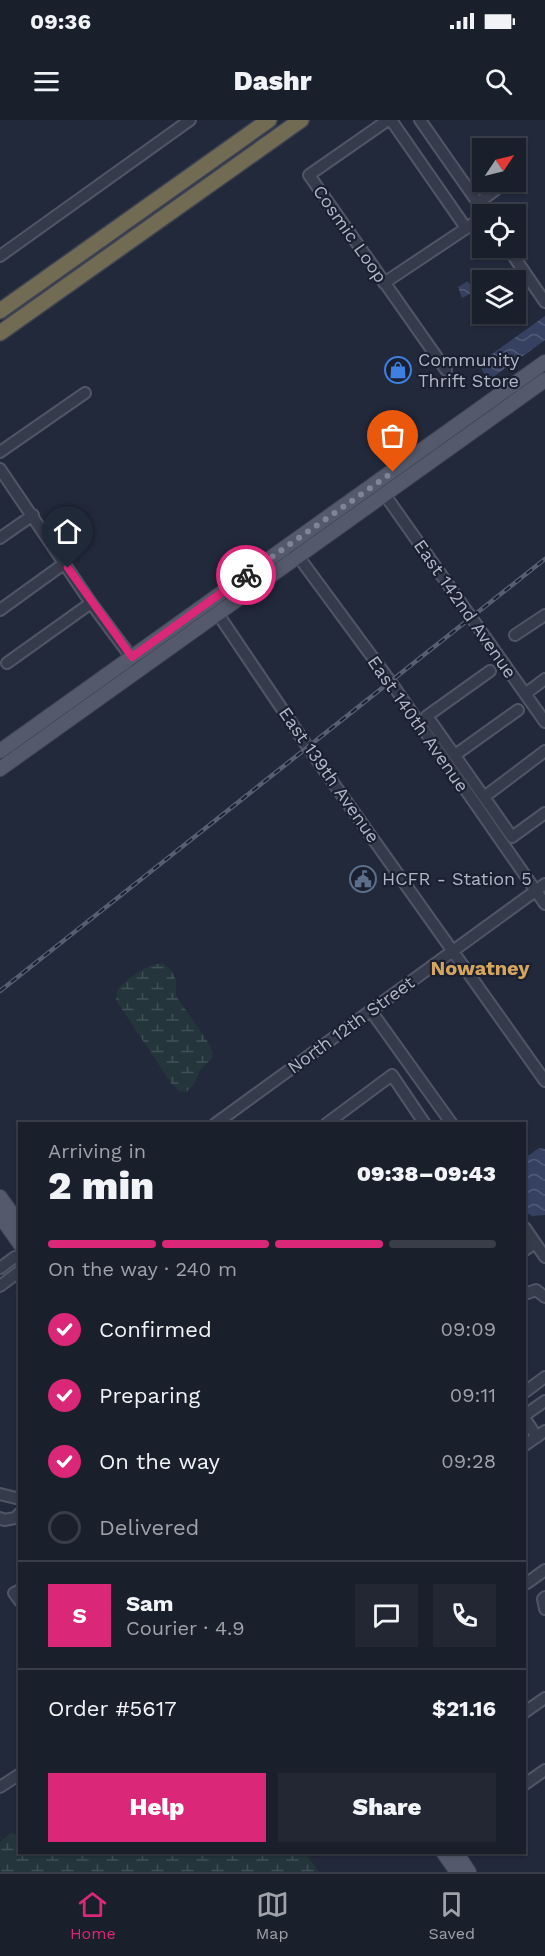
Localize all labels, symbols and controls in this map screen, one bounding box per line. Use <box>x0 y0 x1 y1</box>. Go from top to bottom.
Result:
text: 09:36 <box>30 9 91 34</box>
icon: menu <box>30 65 63 98</box>
text: Dashr <box>234 65 311 97</box>
icon: search <box>482 65 515 98</box>
north arrow <box>472 138 526 192</box>
map controls <box>472 138 526 324</box>
street label: Cosmic Loop <box>309 181 392 287</box>
button: locate <box>472 204 526 258</box>
button: layers <box>472 270 526 324</box>
place label: Community Thrift Store <box>418 349 520 391</box>
shop icon: Community Thrift Store <box>383 355 413 385</box>
pin <box>367 410 418 472</box>
icon: bag <box>376 419 409 452</box>
pin <box>42 506 93 568</box>
icon: home <box>51 515 84 548</box>
street label: East 142nd Avenue <box>410 535 521 682</box>
courier <box>216 545 276 605</box>
icon: bike <box>230 559 263 592</box>
street label: East 140th Avenue <box>364 652 473 796</box>
street label: East 139th Avenue <box>275 703 384 847</box>
public building icon: HCFR - Station 5 <box>348 864 378 894</box>
place label: HCFR - Station 5 <box>382 868 532 889</box>
district label: Nowatney <box>430 956 530 980</box>
street label: North 12th Street <box>283 971 419 1078</box>
text: Arriving in <box>48 1139 146 1163</box>
text: 09:38–09:43 <box>357 1161 496 1186</box>
text: 2 min <box>48 1163 154 1208</box>
text: On the way · 240 m <box>48 1257 237 1281</box>
icon: check <box>48 1313 81 1346</box>
text: Confirmed <box>99 1317 212 1342</box>
text: 09:09 <box>441 1317 496 1341</box>
icon: check <box>48 1379 81 1412</box>
text: Preparing <box>99 1383 200 1408</box>
text: 09:11 <box>450 1383 496 1407</box>
icon: check <box>48 1445 81 1478</box>
text: On the way <box>99 1449 220 1474</box>
text: 09:28 <box>441 1449 496 1473</box>
text: Delivered <box>99 1515 199 1540</box>
button: chat <box>355 1584 418 1647</box>
button: phone <box>433 1584 496 1647</box>
text: Sam <box>126 1591 174 1616</box>
text: S <box>72 1603 87 1628</box>
text: Courier · 4.9 <box>126 1616 245 1640</box>
text: Order #5617 <box>48 1696 177 1721</box>
text: $21.16 <box>432 1696 496 1721</box>
button: Help <box>48 1773 266 1842</box>
button: Share <box>278 1773 496 1842</box>
tab: Home <box>70 1888 116 1943</box>
tab: Map <box>256 1888 289 1943</box>
tab: Saved <box>429 1888 475 1943</box>

